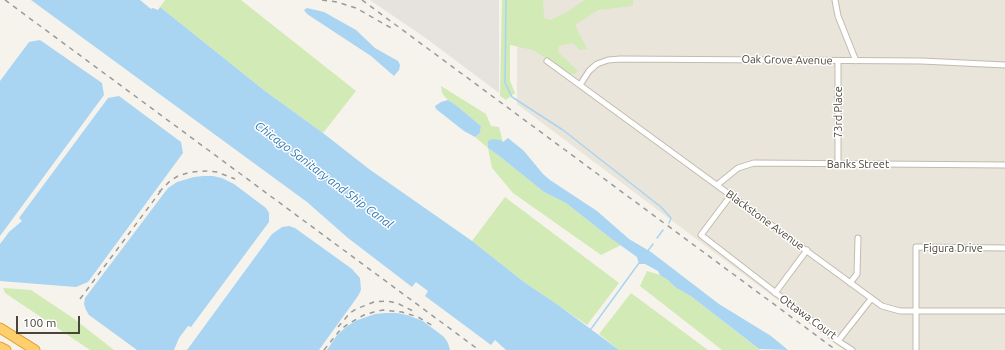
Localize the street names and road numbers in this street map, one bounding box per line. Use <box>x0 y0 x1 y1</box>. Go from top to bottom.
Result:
street label: Oak Grove Avenue <box>741 53 833 67</box>
street label: 73rd Place <box>831 86 845 138</box>
street label: Banks Street <box>827 157 889 171</box>
street label: Blackstone Avenue <box>723 187 807 253</box>
street label: Figura Drive <box>923 241 983 255</box>
street label: Ottawa Court <box>777 292 839 342</box>

